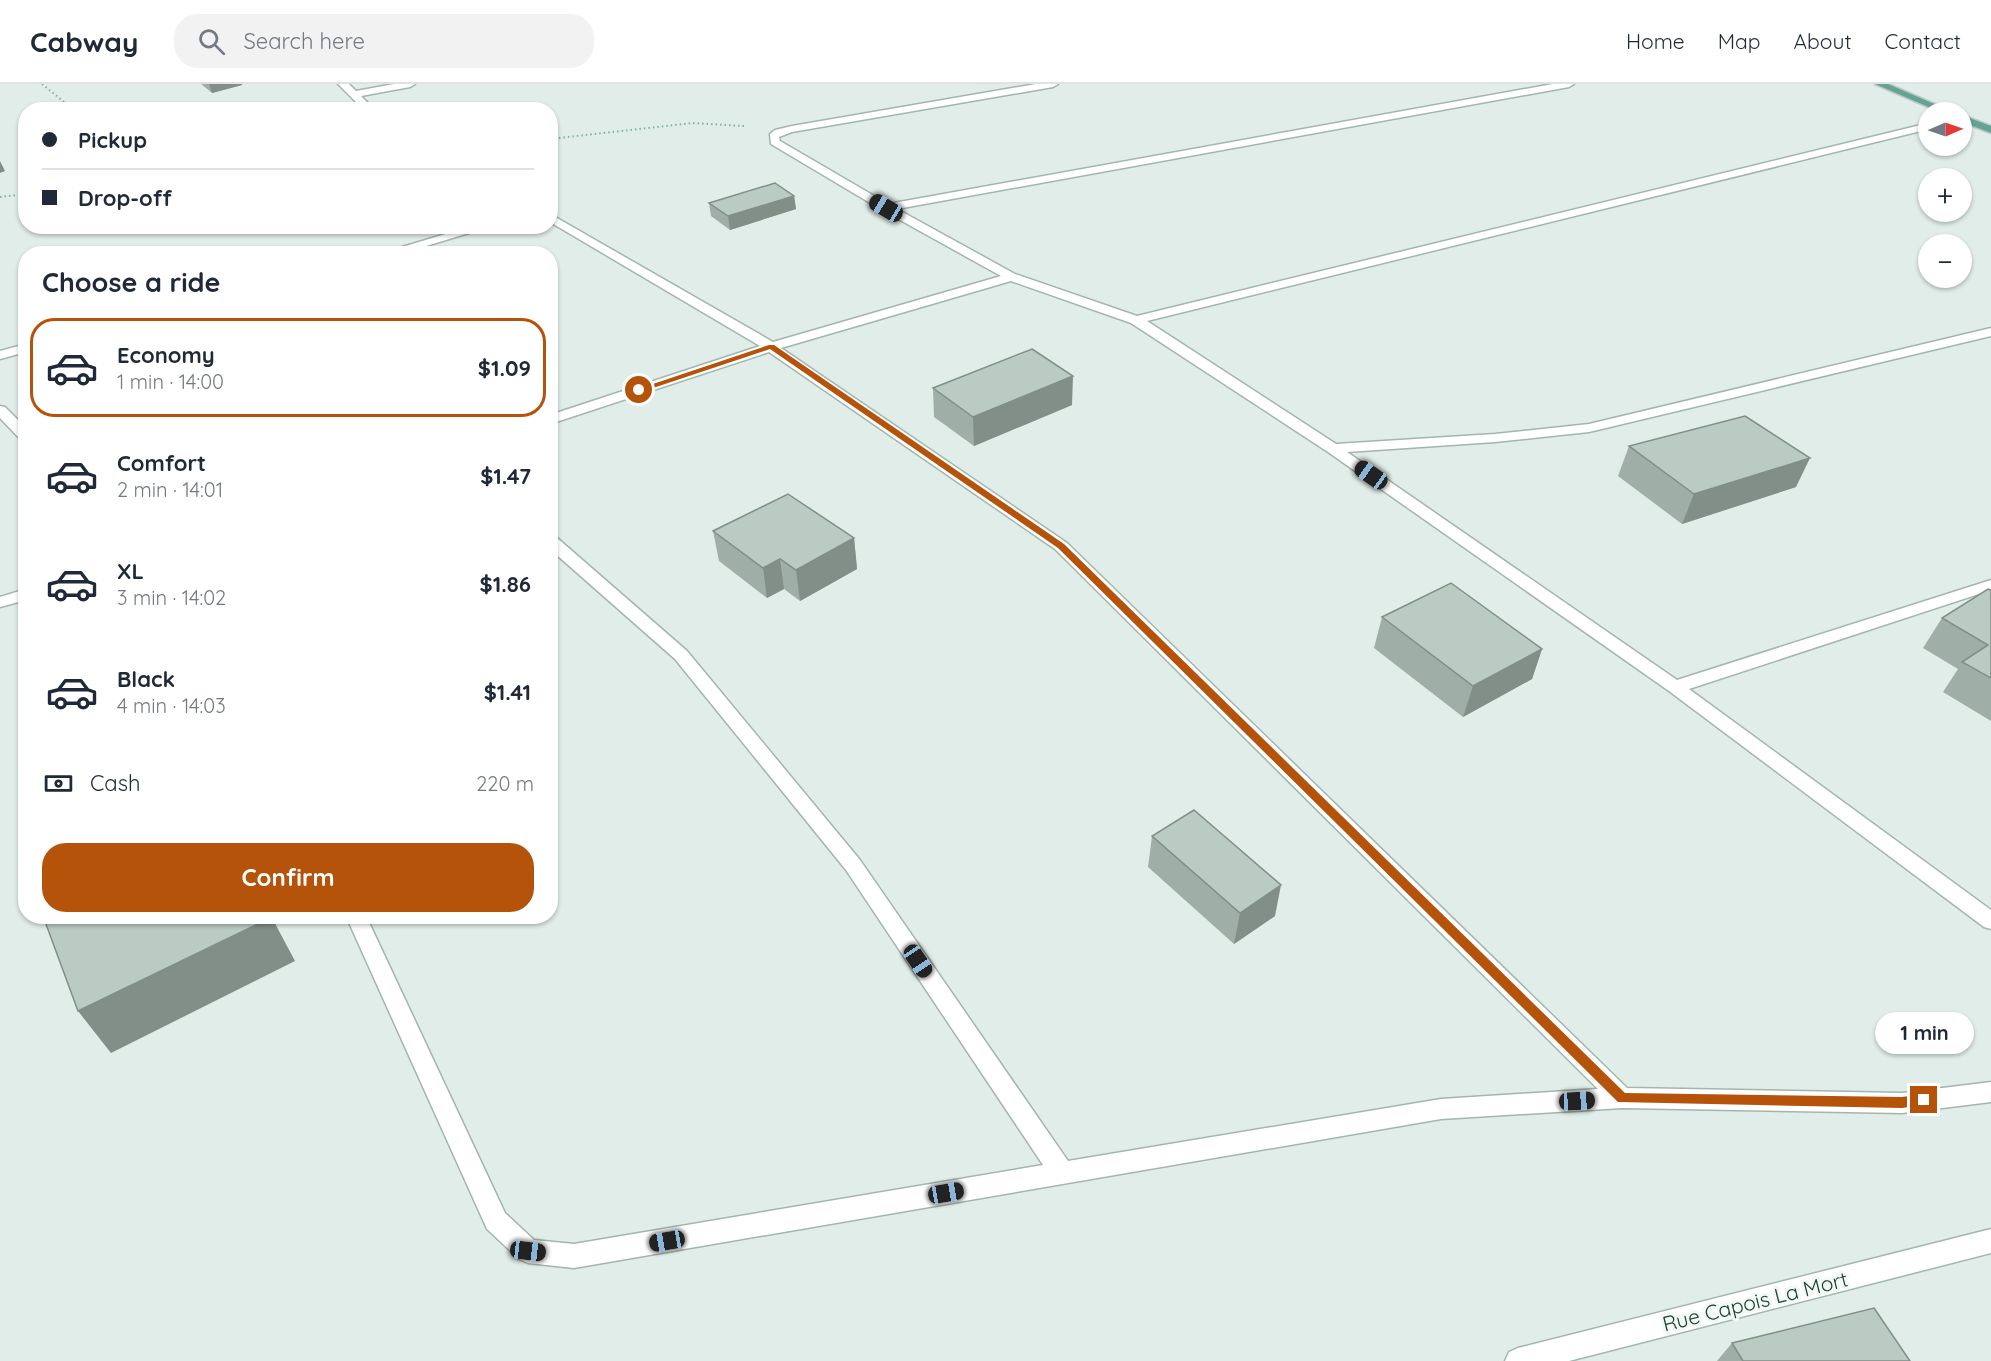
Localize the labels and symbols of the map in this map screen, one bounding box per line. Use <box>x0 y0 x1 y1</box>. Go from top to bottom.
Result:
north arrow <box>1918 102 1972 156</box>
car <box>866 191 906 225</box>
route start <box>625 376 652 403</box>
car <box>1351 457 1391 493</box>
car <box>900 941 936 981</box>
callout: 1 min <box>1874 1013 1974 1055</box>
route end <box>1910 1086 1937 1113</box>
car <box>1559 1091 1595 1111</box>
car <box>927 1181 965 1205</box>
car <box>648 1229 686 1253</box>
car <box>509 1240 547 1262</box>
street label: Rue Capois La Mort <box>1660 1265 1850 1337</box>

